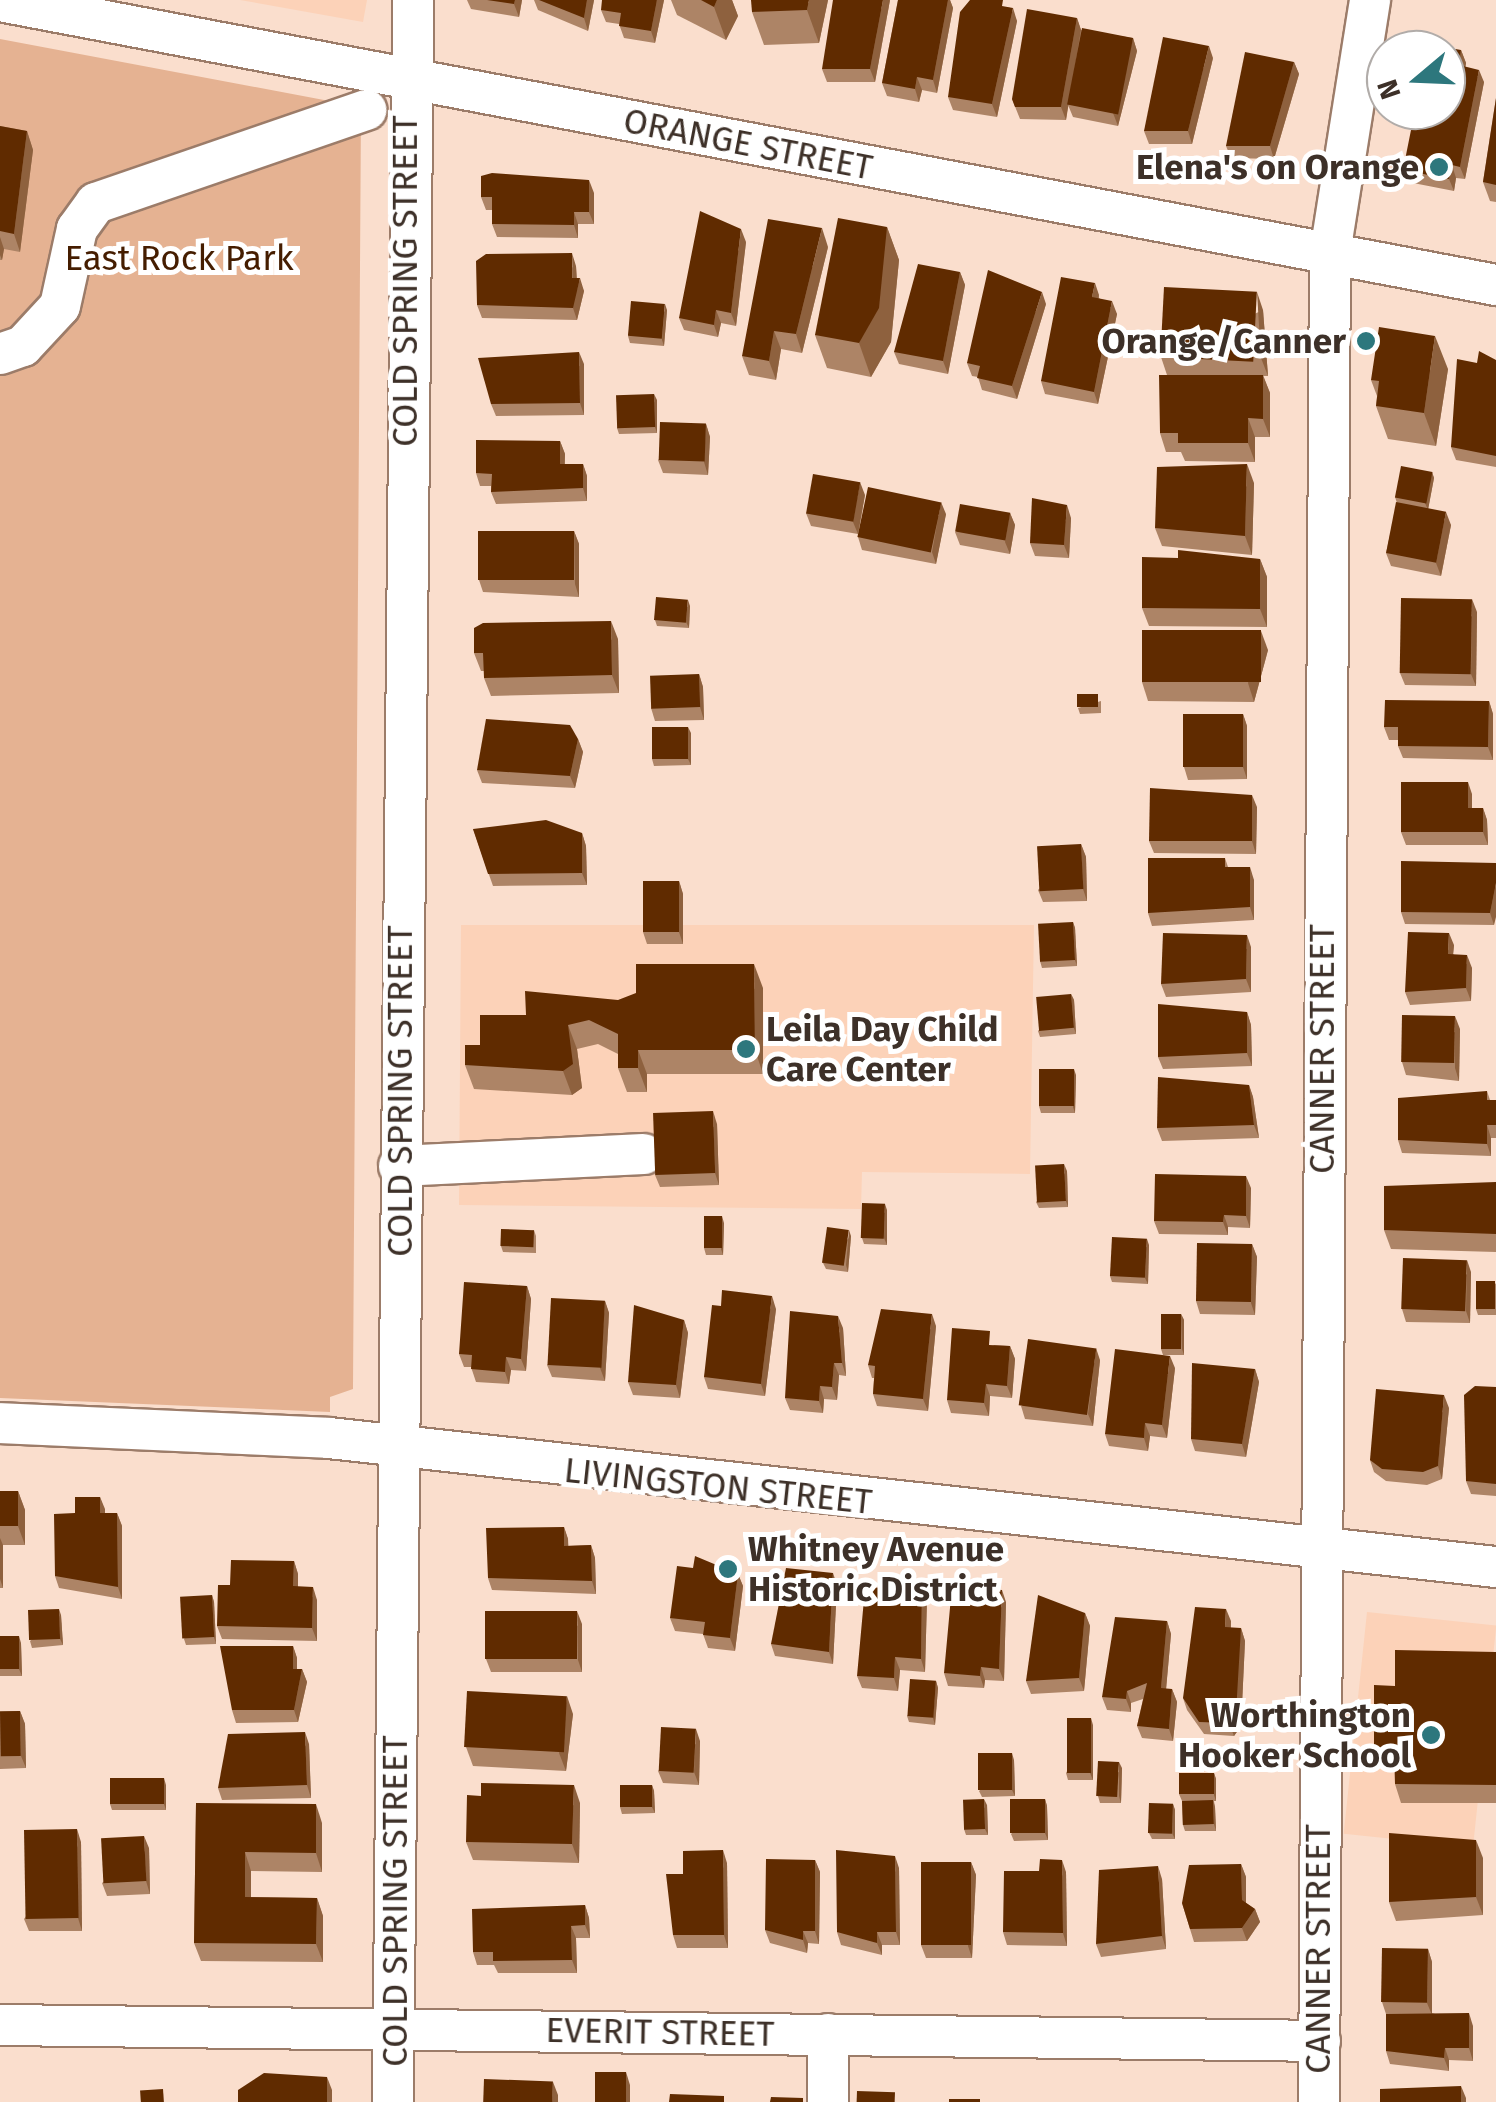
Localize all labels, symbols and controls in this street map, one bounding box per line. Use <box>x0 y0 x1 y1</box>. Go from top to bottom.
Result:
north arrow <box>1366 30 1466 130</box>
text: N <box>1370 75 1408 103</box>
street label: ORANGE STREET <box>620 99 876 189</box>
street label: COLD SPRING STREET <box>384 115 426 447</box>
place label: Elena's on Orange <box>1136 146 1419 188</box>
marker: Elena's on Orange <box>1428 156 1450 178</box>
park label: East Rock Park <box>64 237 294 279</box>
place label: Orange/Canner <box>1102 320 1346 362</box>
marker: Orange/Canner <box>1355 330 1377 352</box>
street label: CANNER STREET <box>1301 924 1343 1174</box>
street label: COLD SPRING STREET <box>379 925 421 1257</box>
place label: Leila Day Child Care Center <box>766 1008 999 1090</box>
marker: Leila Day Child Care Center <box>735 1038 757 1060</box>
street label: LIVINGSTON STREET <box>562 1449 874 1523</box>
place label: Whitney Avenue Historic District <box>748 1528 1004 1610</box>
marker: Whitney Avenue Historic District <box>717 1558 739 1580</box>
place label: Worthington Hooker School <box>1178 1694 1411 1776</box>
marker: Worthington Hooker School <box>1420 1724 1442 1746</box>
street label: COLD SPRING STREET <box>374 1735 416 2067</box>
street label: CANNER STREET <box>1297 1824 1339 2074</box>
street label: EVERIT STREET <box>545 2009 775 2055</box>

